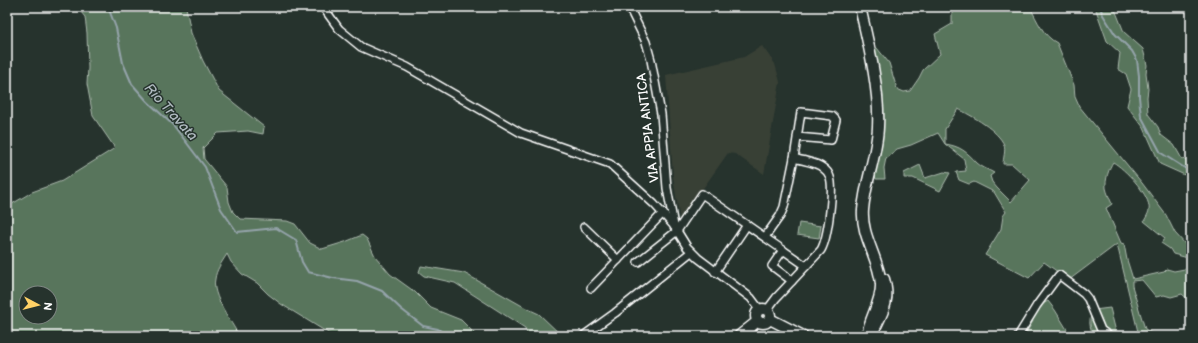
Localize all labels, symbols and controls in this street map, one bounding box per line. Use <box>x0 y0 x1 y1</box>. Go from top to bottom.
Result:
street label: VIA APPIA ANTICA <box>633 72 663 184</box>
water label: Rio Travata <box>141 80 201 144</box>
north arrow <box>18 285 58 325</box>
text: N <box>40 301 54 311</box>

